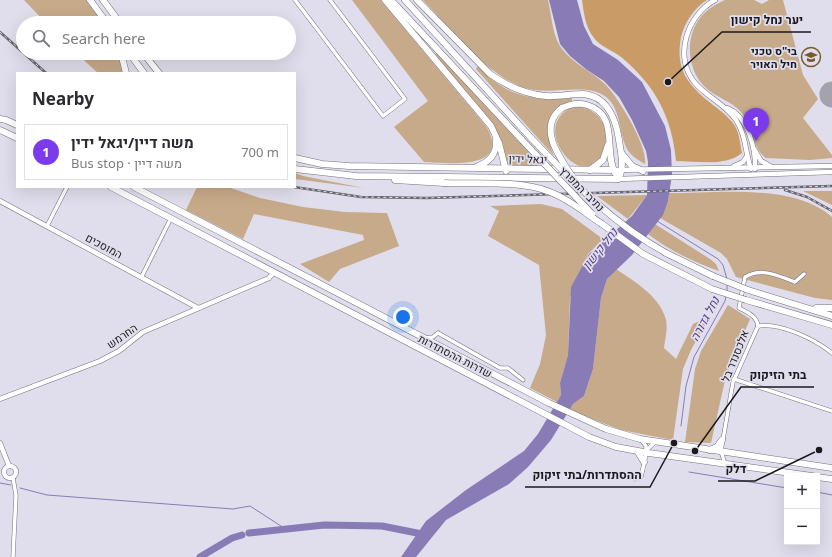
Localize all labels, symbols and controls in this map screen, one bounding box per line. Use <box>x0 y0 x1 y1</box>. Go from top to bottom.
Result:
callout: יער נחל קישון <box>722 8 811 32</box>
text: יער נחל קישון <box>731 11 803 28</box>
search box <box>16 16 296 60</box>
icon: search <box>30 27 52 49</box>
text: Search here <box>62 28 145 48</box>
place label: בי"ס טכני חיל האויר <box>751 43 797 71</box>
school or university icon: בי"ס טכני חיל האויר <box>800 46 822 68</box>
text: Nearby <box>32 87 94 110</box>
pin: 1 <box>743 108 769 141</box>
text: משה דיין/יגאל ידין <box>71 132 194 152</box>
text: 1 <box>42 143 50 161</box>
text: 700 m <box>241 143 279 161</box>
street label: יגאל ידין <box>508 150 548 167</box>
text: Bus stop · משה דיין <box>71 154 182 172</box>
street label: נתיבי המפרץ <box>557 163 608 214</box>
water label: נחל קישון <box>578 223 622 273</box>
street label: המוסכים <box>83 230 125 262</box>
water label: נחל גדורה <box>686 292 724 344</box>
your location <box>393 307 413 327</box>
street label: החרמש <box>103 320 140 352</box>
street label: אלכסנדר בל <box>717 327 752 384</box>
street label: שדרות ההסתדרות <box>416 331 495 381</box>
callout: בתי הזיקוק <box>741 363 814 387</box>
text: בתי הזיקוק <box>749 366 807 383</box>
callout: דלק <box>718 457 755 481</box>
text: דלק <box>725 460 747 477</box>
callout: ההסתדרות/בתי זיקוק <box>525 463 650 487</box>
text: ההסתדרות/בתי זיקוק <box>532 466 642 483</box>
map controls <box>784 473 820 545</box>
button: + <box>784 473 820 509</box>
button: − <box>784 509 820 545</box>

